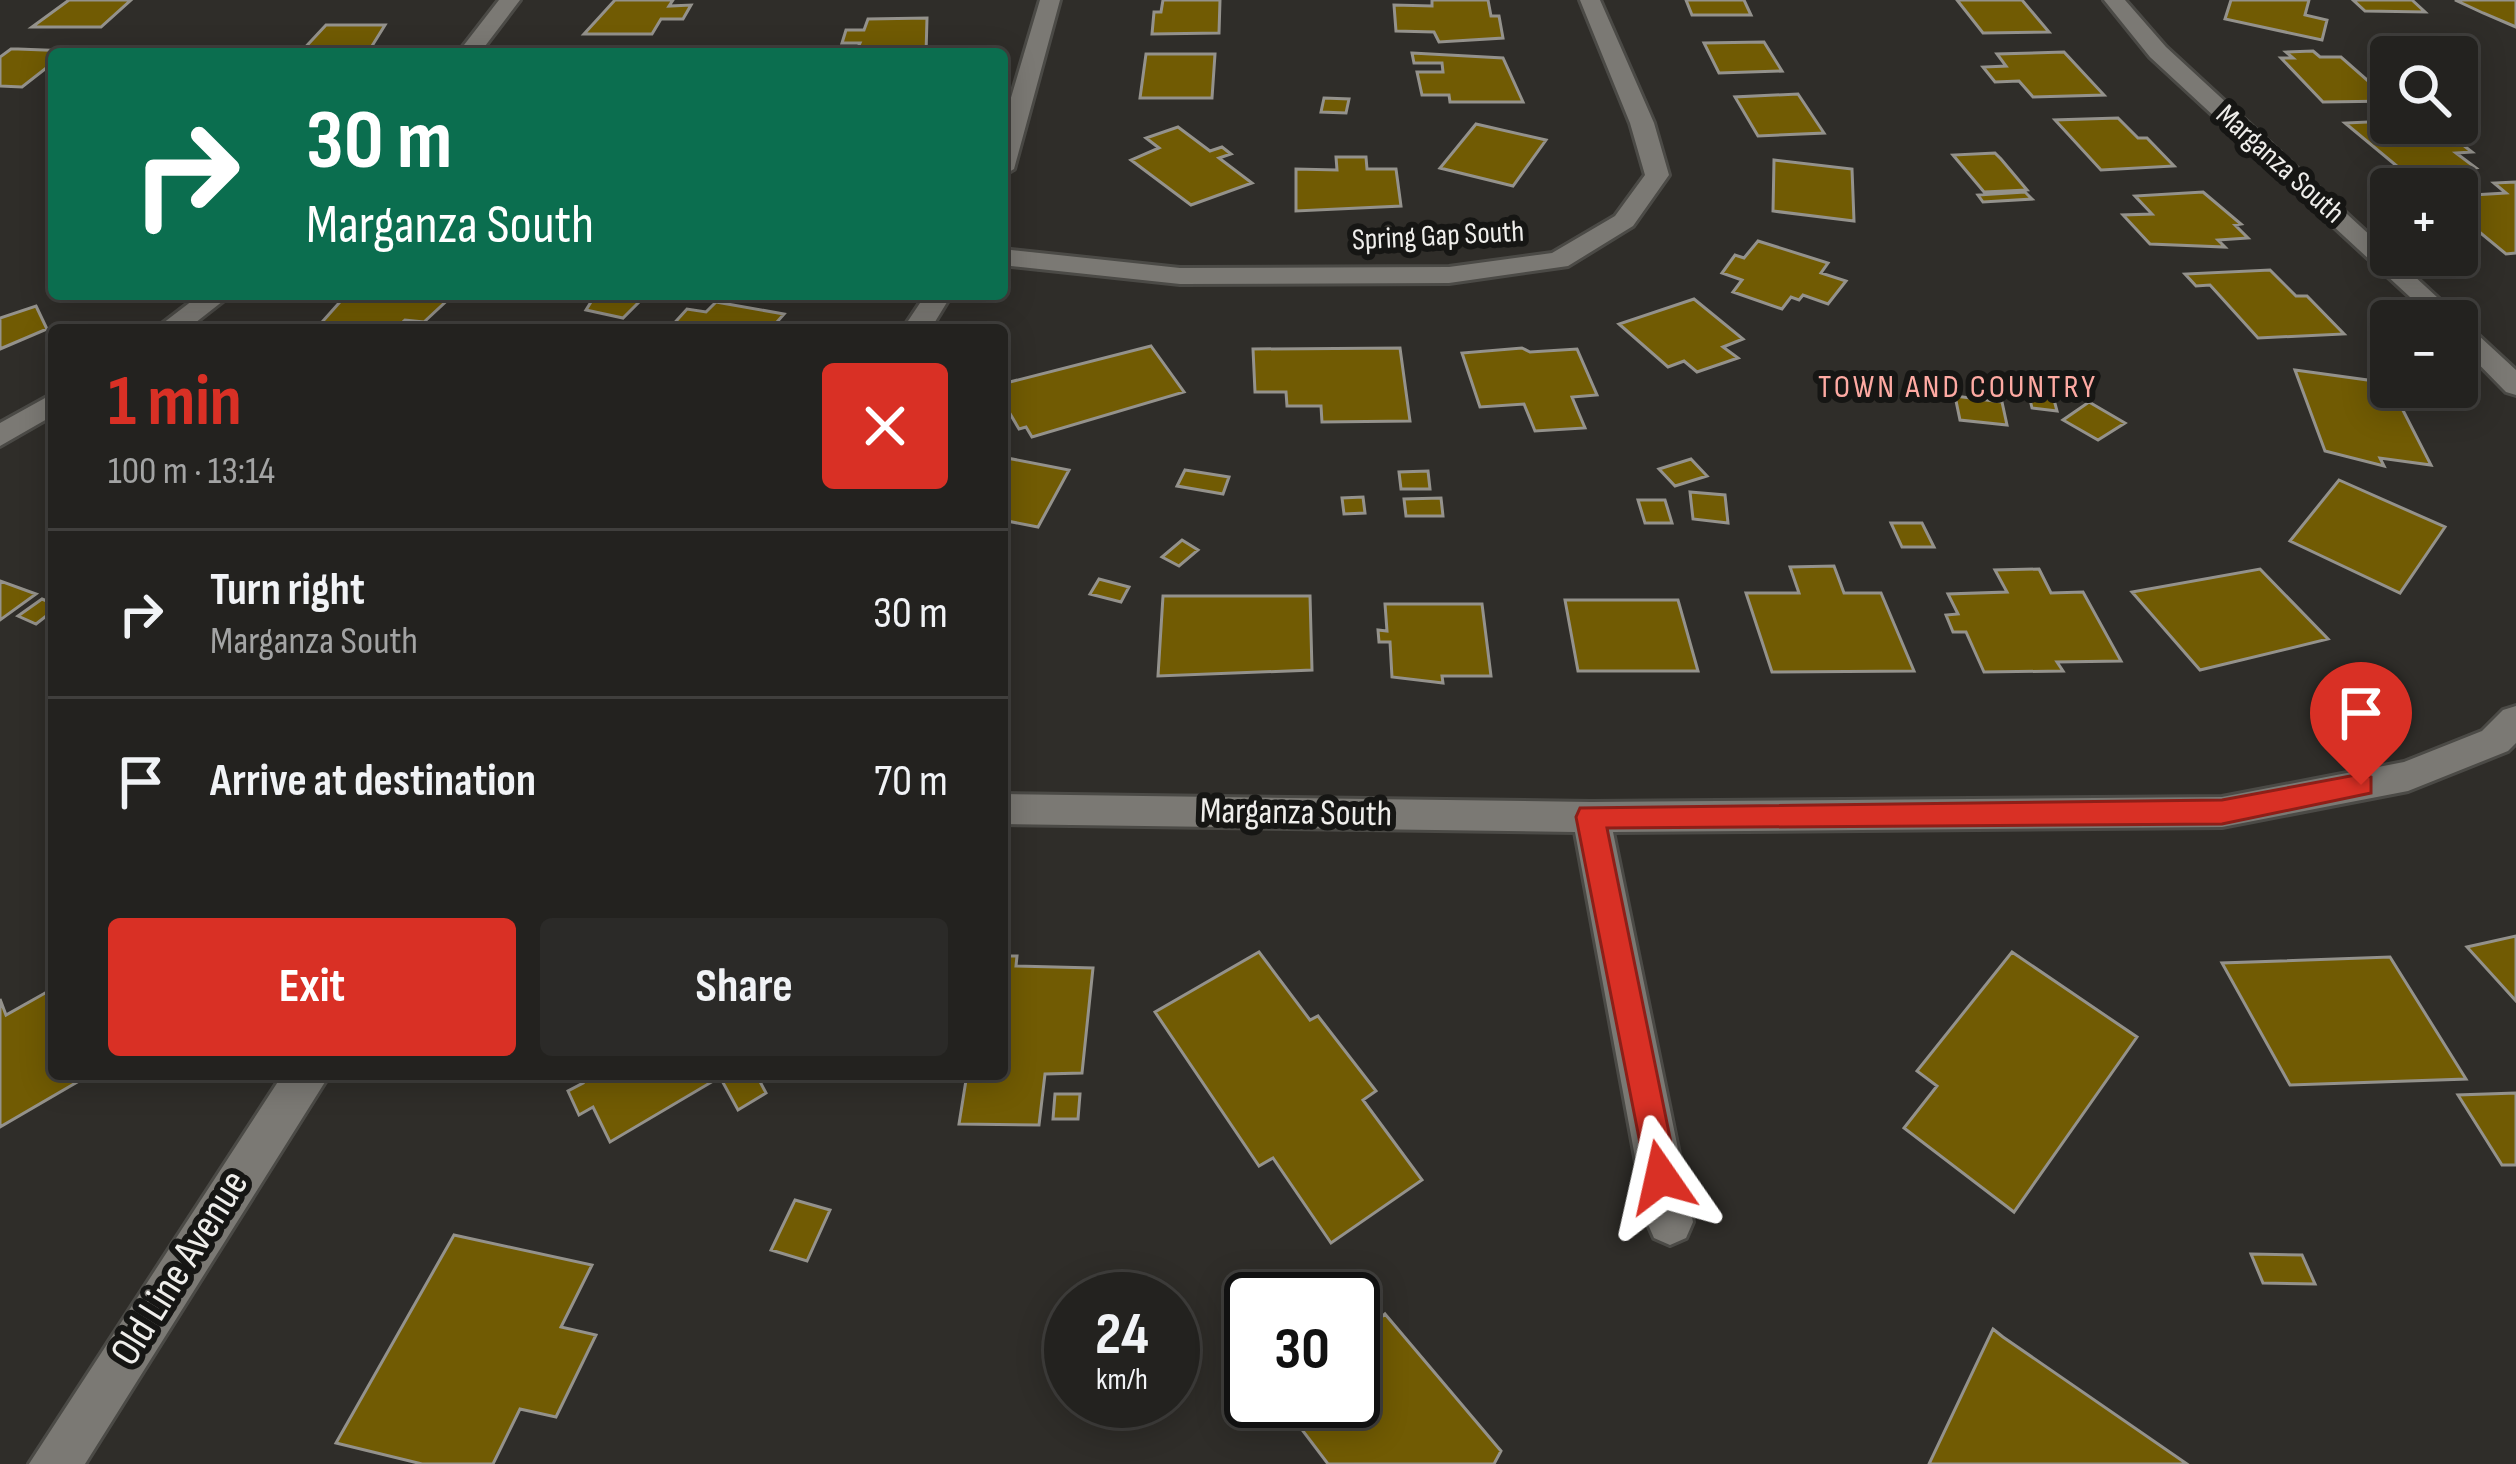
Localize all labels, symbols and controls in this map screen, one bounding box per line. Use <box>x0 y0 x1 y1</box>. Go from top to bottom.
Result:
map controls <box>2370 36 2478 408</box>
button: search <box>2370 36 2478 144</box>
text: 30 m <box>306 91 452 192</box>
icon: right <box>108 96 264 252</box>
street label: Marganza South <box>2208 97 2352 231</box>
button: + <box>2370 168 2478 276</box>
text: Marganza South <box>306 193 594 258</box>
street label: Spring Gap South <box>1351 214 1525 258</box>
button: − <box>2370 300 2478 408</box>
text: 1 min <box>108 359 242 446</box>
button: close <box>822 363 948 489</box>
district label: TOWN AND COUNTRY <box>1818 367 2098 407</box>
text: 100 m · 13:14 <box>108 448 275 495</box>
text: Turn right <box>210 563 365 618</box>
icon: right <box>108 581 174 647</box>
text: 30 m <box>873 586 948 641</box>
text: Marganza South <box>210 618 418 665</box>
pin <box>2310 662 2412 785</box>
icon: arrive <box>2328 680 2394 746</box>
icon: arrive <box>108 749 174 815</box>
text: Arrive at destination <box>210 754 536 809</box>
text: 70 m <box>874 754 948 809</box>
street label: Marganza South <box>1200 790 1392 836</box>
button: Exit <box>108 918 516 1056</box>
button: Share <box>540 918 948 1056</box>
position arrow <box>1598 1114 1724 1240</box>
street label: Old Line Avenue <box>100 1161 260 1375</box>
speed limit sign: 30 <box>1224 1272 1380 1428</box>
text: 24 <box>1095 1299 1149 1371</box>
text: km/h <box>1096 1362 1148 1398</box>

